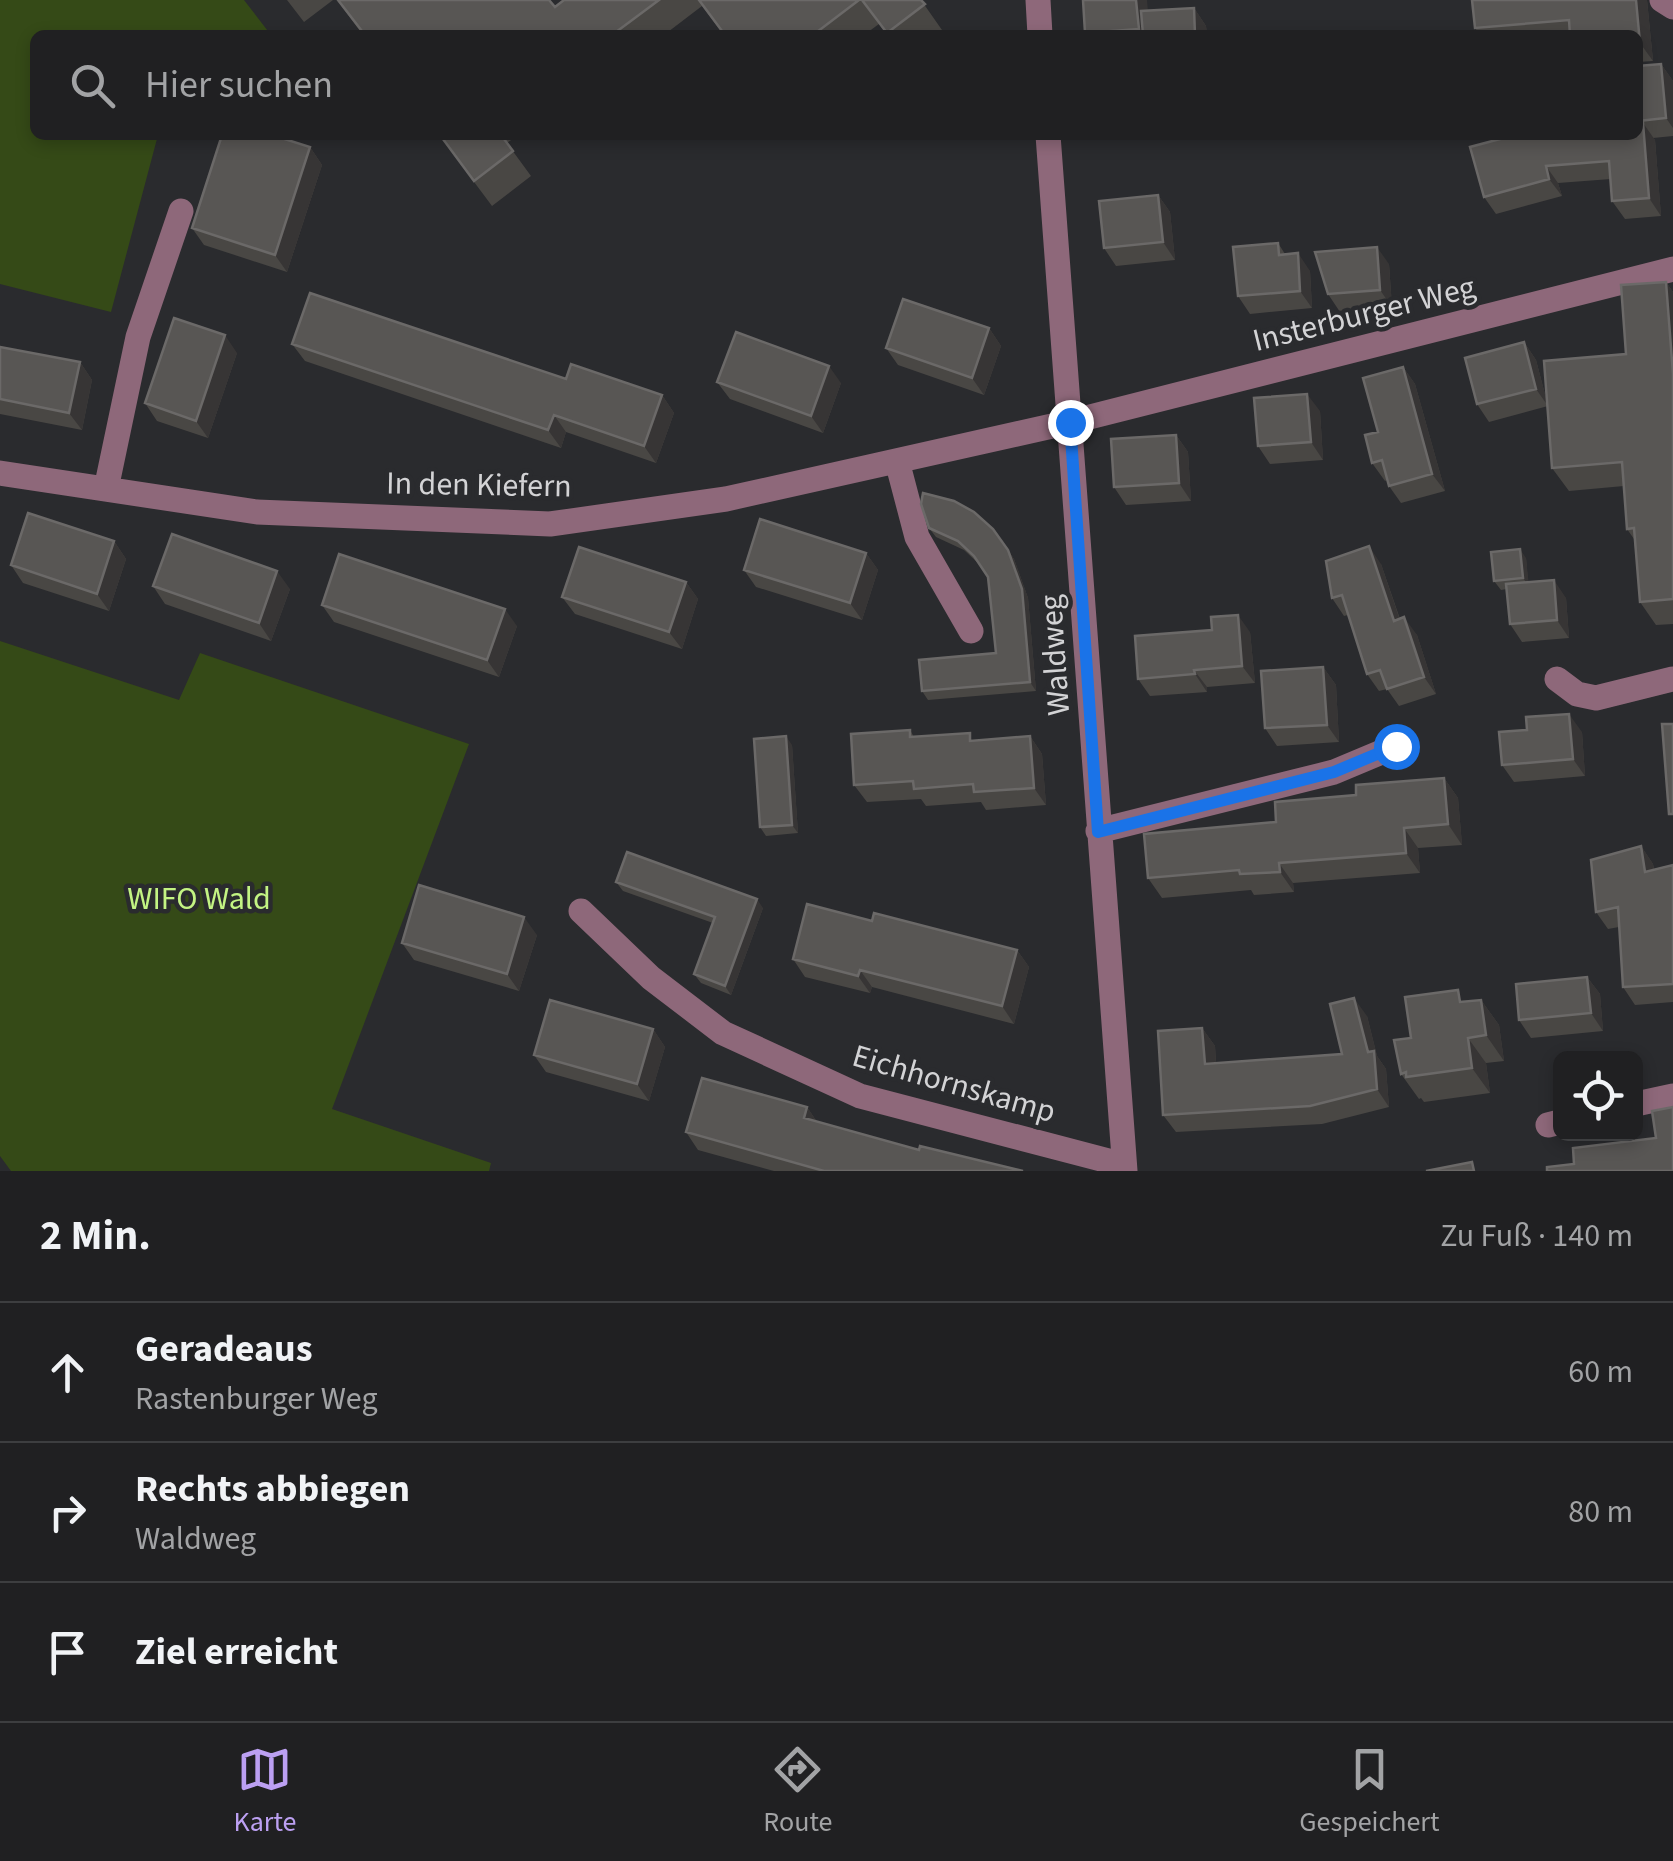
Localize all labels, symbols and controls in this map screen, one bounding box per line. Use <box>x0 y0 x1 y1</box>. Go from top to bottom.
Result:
search box <box>30 30 1643 140</box>
icon: search <box>65 58 120 113</box>
text: Hier suchen <box>145 58 333 112</box>
street label: Insterburger Weg <box>1248 264 1480 364</box>
route end <box>1048 400 1094 446</box>
street label: In den Kiefern <box>386 460 572 510</box>
street label: Waldweg <box>1028 593 1082 717</box>
route start <box>1374 724 1420 770</box>
park label: WIFO Wald <box>127 876 271 922</box>
street label: Eichhornskamp <box>847 1033 1061 1135</box>
map controls <box>1553 1051 1643 1141</box>
button: locate <box>1553 1051 1643 1141</box>
text: 2 Min. <box>40 1206 151 1266</box>
text: Zu Fuß · 140 m <box>1440 1213 1633 1259</box>
text: Geradeaus <box>135 1322 313 1376</box>
icon: ahead <box>40 1345 95 1400</box>
text: 60 m <box>1568 1349 1633 1395</box>
text: Rastenburger Weg <box>135 1376 378 1422</box>
text: Rechts abbiegen <box>135 1462 410 1516</box>
icon: right <box>40 1485 95 1540</box>
text: 80 m <box>1568 1489 1633 1535</box>
text: Waldweg <box>135 1516 256 1562</box>
icon: arrive <box>40 1625 95 1680</box>
text: Ziel erreicht <box>135 1625 338 1679</box>
tab: Karte <box>233 1742 296 1842</box>
tab: Route <box>763 1742 832 1842</box>
tab: Gespeichert <box>1299 1742 1440 1842</box>

